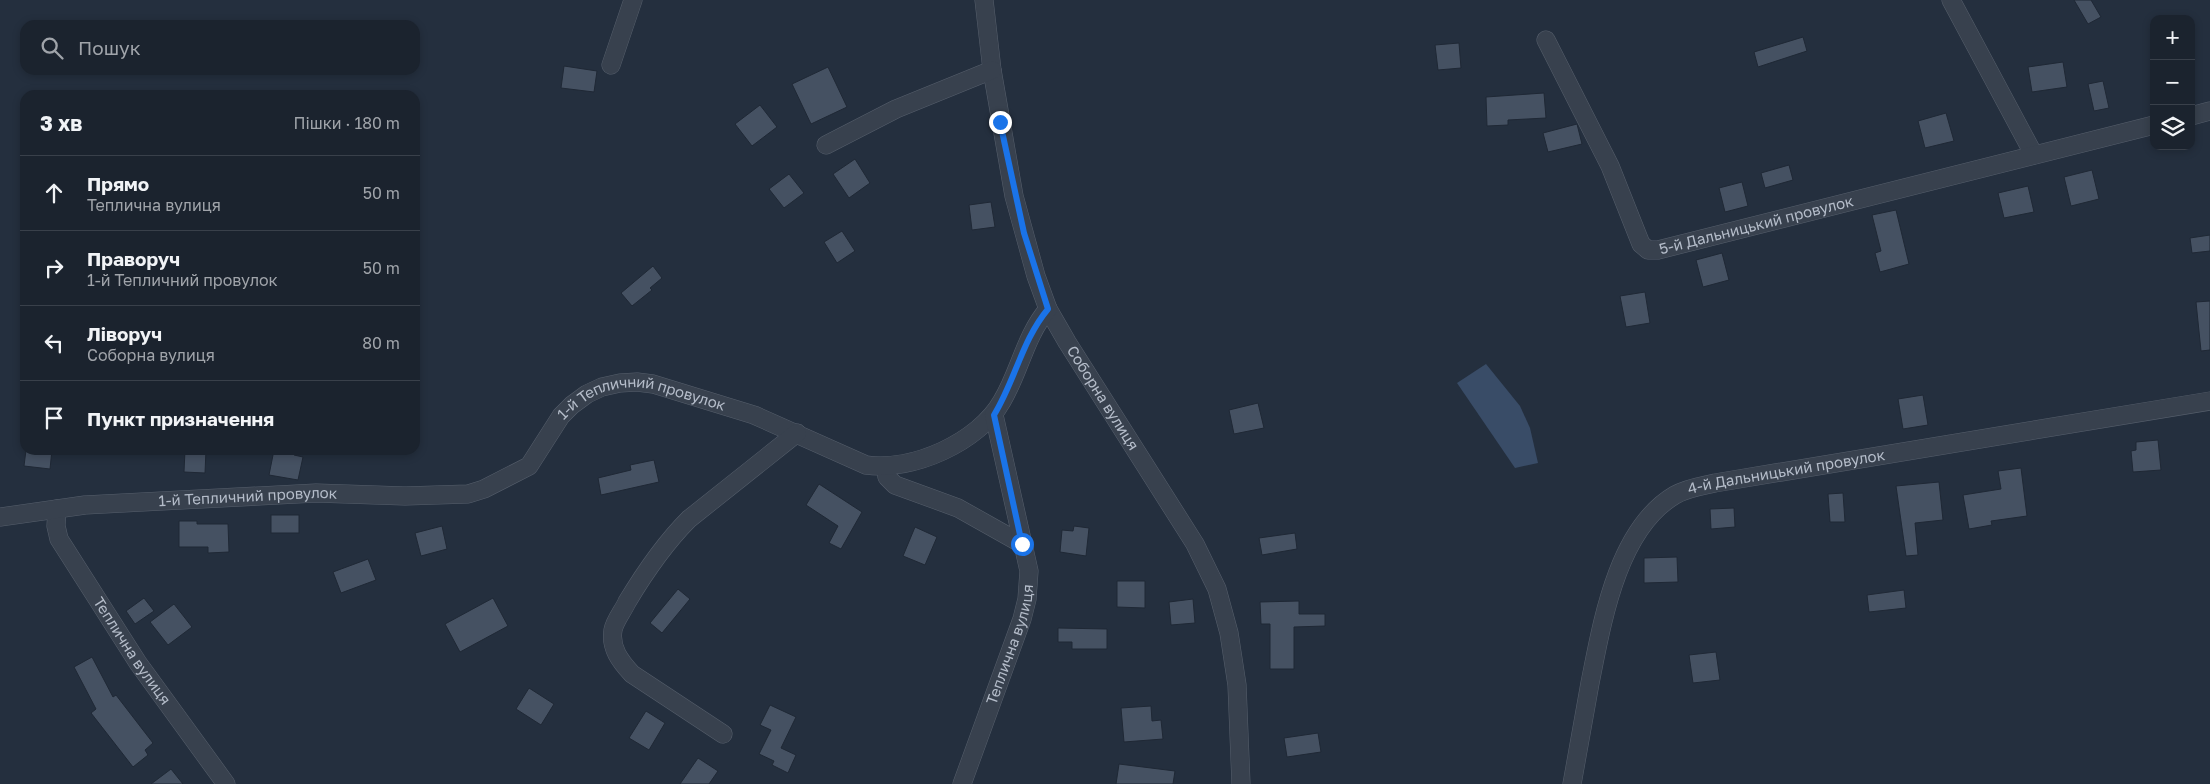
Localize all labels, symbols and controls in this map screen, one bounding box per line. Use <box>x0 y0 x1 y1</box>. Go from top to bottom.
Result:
map controls <box>2150 15 2195 150</box>
button: + <box>2150 15 2195 60</box>
search box <box>20 20 420 75</box>
icon: search <box>38 34 66 62</box>
text: Пошук <box>78 36 141 59</box>
button: − <box>2150 60 2195 105</box>
button: layers <box>2150 105 2195 150</box>
text: 3 хв <box>40 110 82 136</box>
route end <box>989 111 1012 134</box>
text: Пішки · 180 m <box>293 113 400 133</box>
text: Прямо <box>87 172 149 195</box>
icon: ahead <box>40 179 68 207</box>
text: 50 m <box>363 183 400 203</box>
street label: 5-й Дальницький провулок <box>1657 191 1856 257</box>
text: Теплична вулиця <box>87 195 221 215</box>
text: Праворуч <box>87 247 180 270</box>
icon: right <box>40 254 68 282</box>
text: 50 m <box>363 258 400 278</box>
text: 1-й Тепличний провулок <box>87 270 278 290</box>
text: Ліворуч <box>87 322 162 345</box>
icon: left <box>40 329 68 357</box>
text: 80 m <box>362 333 400 353</box>
street label: Соборна вулиця <box>1064 342 1143 453</box>
text: Соборна вулиця <box>87 345 215 365</box>
street label: 1-й Тепличний провулок <box>553 372 728 423</box>
icon: arrive <box>40 404 68 432</box>
text: Пункт призначення <box>87 407 274 430</box>
street label: 4-й Дальницький провулок <box>1685 445 1887 497</box>
street label: 1-й Тепличний провулок <box>158 483 338 509</box>
route start <box>1011 533 1034 556</box>
street label: Теплична вулиця <box>982 584 1036 707</box>
street label: Теплична вулиця <box>90 593 175 708</box>

